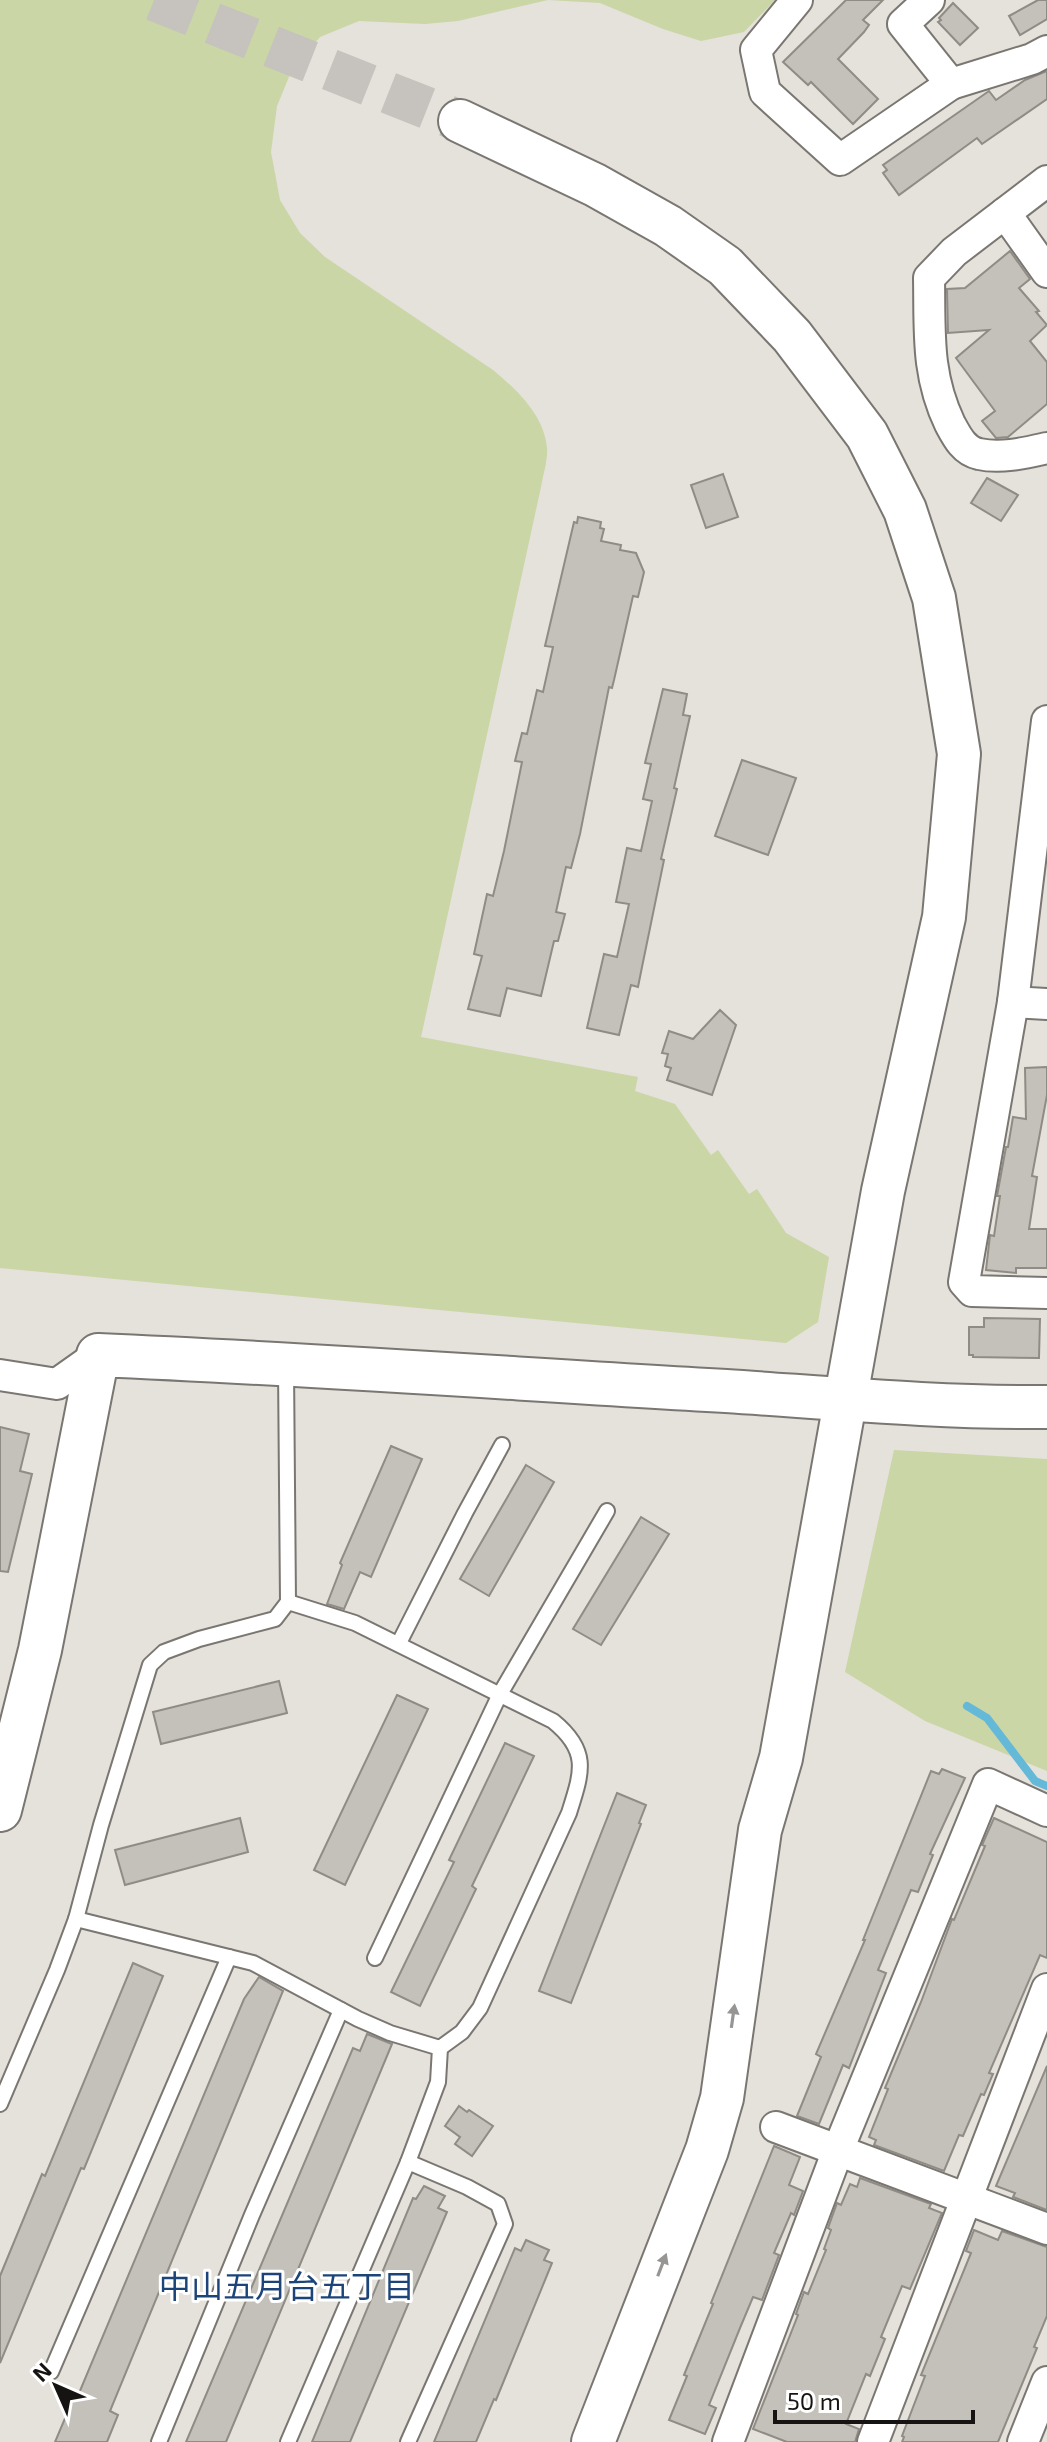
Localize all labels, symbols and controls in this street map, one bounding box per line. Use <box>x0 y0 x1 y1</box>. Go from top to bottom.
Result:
one-way arrow <box>727 2003 740 2028</box>
one-way arrow <box>656 2253 669 2277</box>
district label: 中山五月台五丁目 <box>159 2266 415 2304</box>
north arrow <box>16 2346 96 2426</box>
text: N <box>26 2356 56 2386</box>
scale bar <box>775 2374 973 2424</box>
text: 50 m <box>787 2386 841 2415</box>

